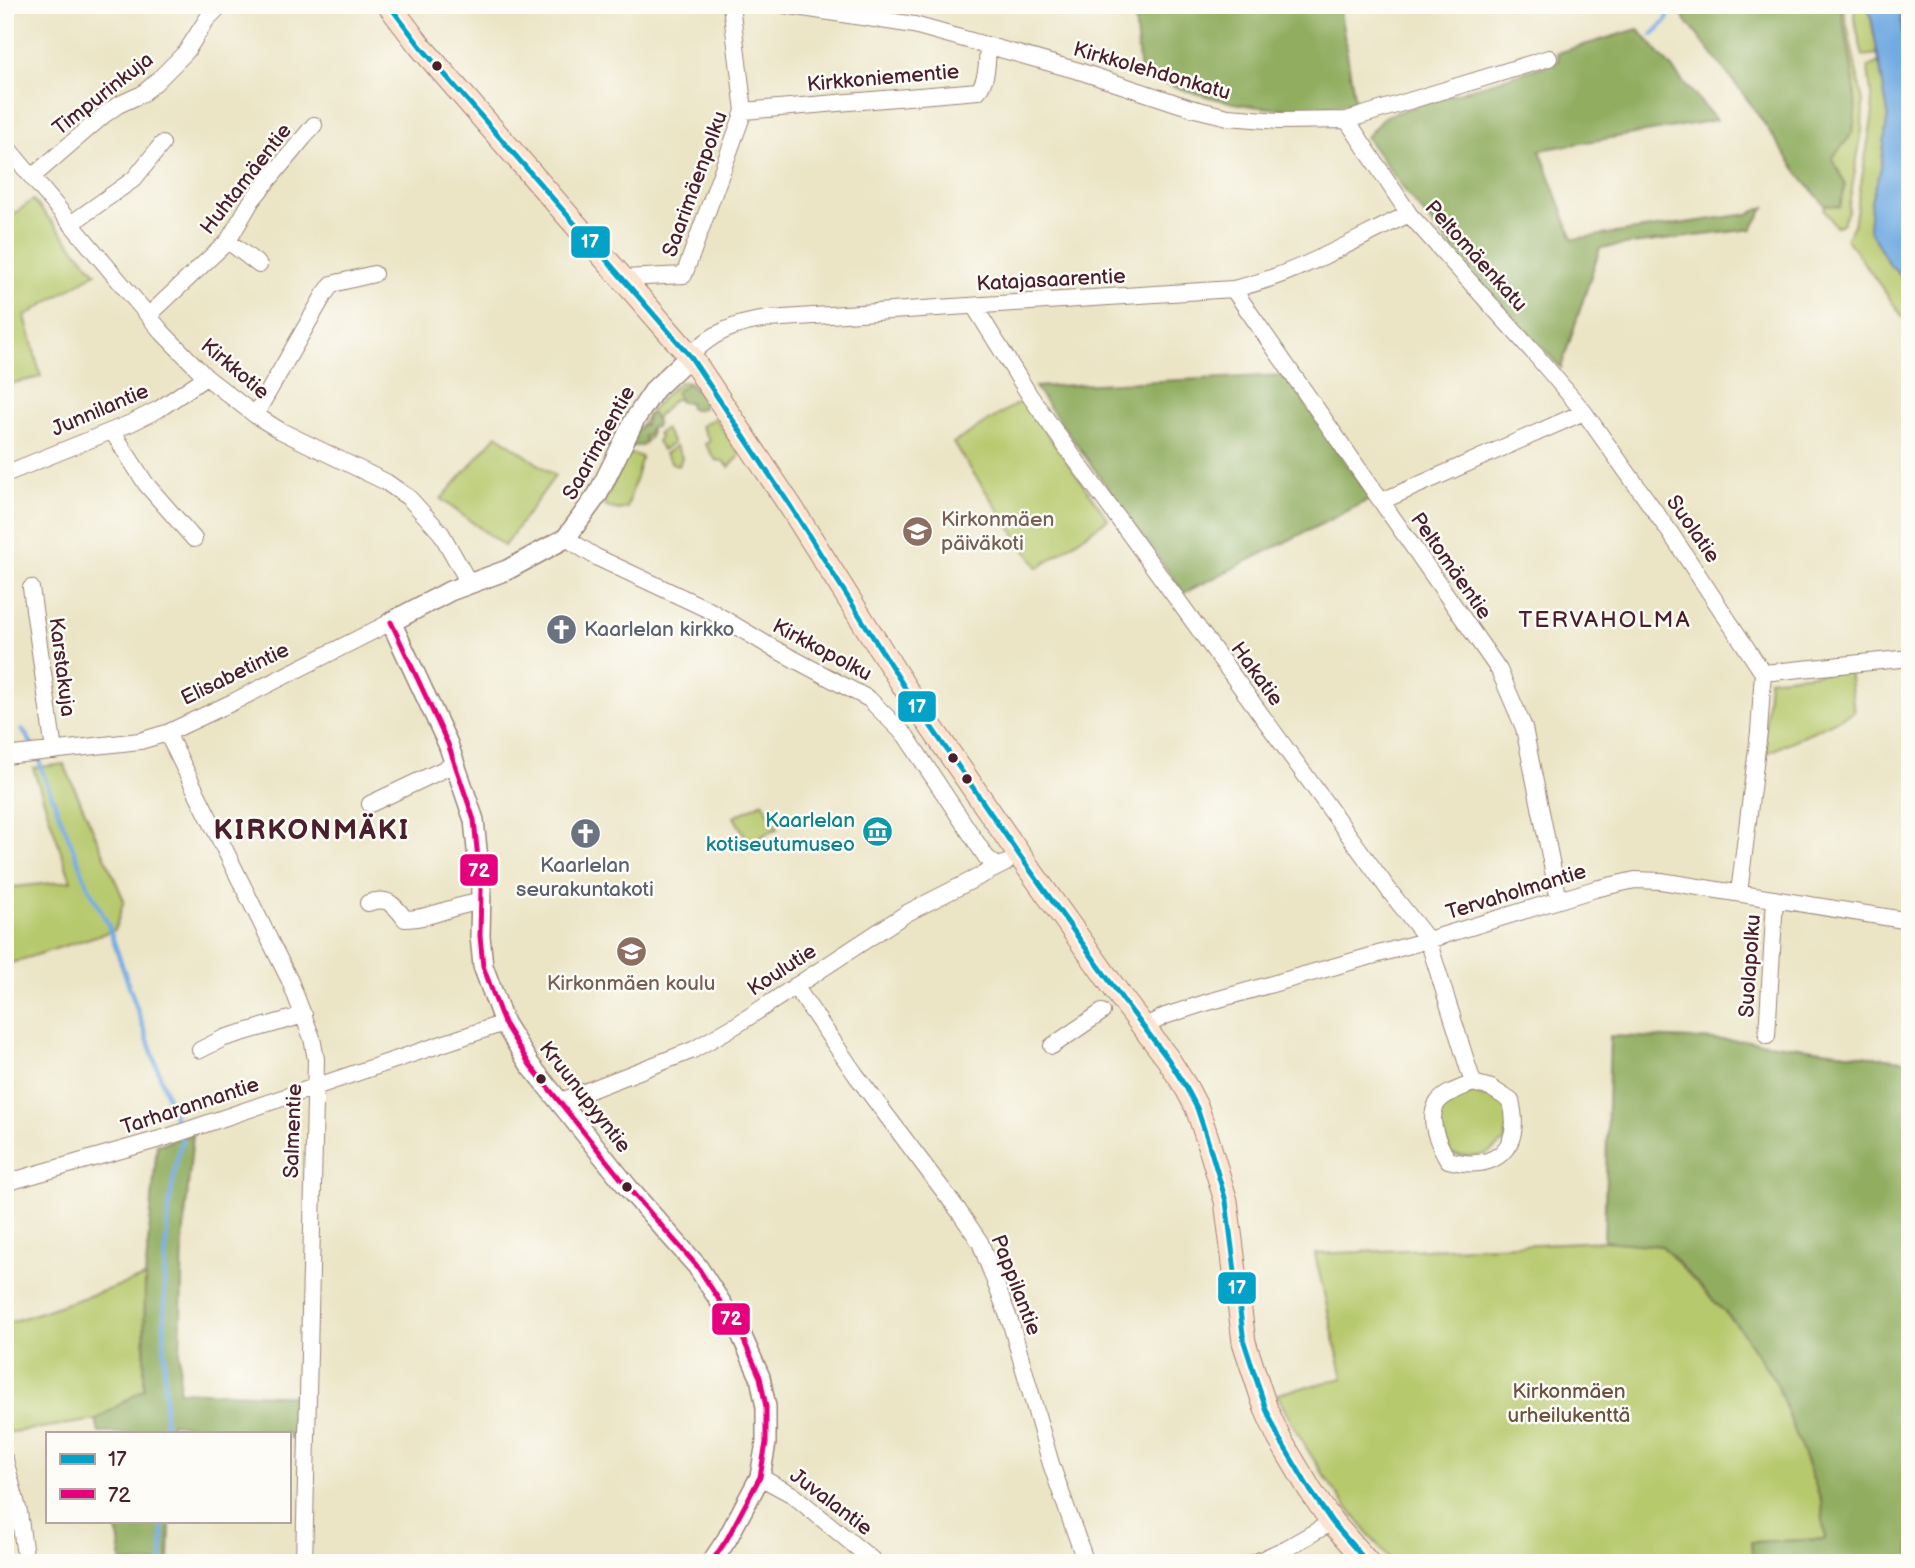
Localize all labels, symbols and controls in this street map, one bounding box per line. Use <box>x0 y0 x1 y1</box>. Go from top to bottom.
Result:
street label: Kirkkolehdonkatu <box>1070 37 1234 105</box>
street label: Timpurinkuja <box>48 47 158 141</box>
unlabelled marker <box>430 59 444 73</box>
street label: Kirkkoniementie <box>806 59 960 97</box>
street label: Saarimäenpolku <box>657 108 733 260</box>
street label: Huhtamäentie <box>195 119 297 239</box>
street label: Peltomäenkatu <box>1420 195 1532 317</box>
line badge: 17 <box>570 225 611 259</box>
text: 17 <box>581 231 600 254</box>
street label: Katajasaarentie <box>976 264 1126 296</box>
street label: Kirkkotie <box>196 333 274 405</box>
street label: Junnilantie <box>48 378 152 442</box>
street label: Saarimäentie <box>557 382 641 504</box>
street label: Suolatie <box>1661 490 1725 568</box>
place label: Kirkonmäen päiväkoti <box>941 507 1054 556</box>
street label: Peltomäentie <box>1405 508 1497 624</box>
school or university icon: Kirkonmäen päiväkoti <box>901 514 935 548</box>
district label: TERVAHOLMA <box>1519 606 1691 634</box>
church icon: Kaarlelan kirkko <box>544 612 578 646</box>
street label: Kirkkopolku <box>768 613 876 687</box>
street label: Karstakuja <box>44 616 80 718</box>
place label: Kaarlelan kirkko <box>584 617 735 642</box>
street label: Elisabetintie <box>177 637 293 711</box>
street label: Hakatie <box>1225 637 1289 711</box>
line badge: 17 <box>897 690 937 723</box>
text: 17 <box>908 696 927 719</box>
unlabelled marker <box>946 751 960 765</box>
unlabelled marker <box>960 772 974 786</box>
place label: Kaarlelan kotiseutumuseo <box>706 808 855 857</box>
district label: KIRKONMÄKI <box>214 812 410 847</box>
museum icon: Kaarlelan kotiseutumuseo <box>861 815 895 849</box>
church icon: Kaarlelan seurakuntakoti <box>568 816 602 850</box>
line badge: 72 <box>459 853 499 887</box>
place label: Kaarlelan seurakuntakoti <box>516 853 654 902</box>
street label: Tervaholmantie <box>1443 859 1589 925</box>
text: 72 <box>468 860 491 883</box>
street label: Suolapolku <box>1734 914 1766 1018</box>
school or university icon: Kirkonmäen koulu <box>614 934 648 968</box>
street label: Koulutie <box>743 939 821 1001</box>
place label: Kirkonmäen koulu <box>547 971 715 996</box>
street label: Kruunupyyntie <box>534 1036 636 1158</box>
street label: Tarharannantie <box>118 1072 262 1140</box>
unlabelled marker <box>534 1072 548 1086</box>
street label: Salmentie <box>279 1083 307 1179</box>
unlabelled marker <box>620 1180 634 1194</box>
street label: Pappilantie <box>985 1231 1047 1339</box>
line badge: 17 <box>1217 1271 1257 1305</box>
text: 17 <box>1228 1277 1247 1300</box>
line badge: 72 <box>711 1302 751 1336</box>
text: 72 <box>720 1308 743 1331</box>
park label: Kirkonmäen urheilukenttä <box>1507 1379 1631 1428</box>
legend <box>46 1432 290 1522</box>
text: 17 <box>108 1447 127 1472</box>
street label: Juvalantie <box>785 1463 877 1541</box>
text: 72 <box>108 1483 131 1508</box>

